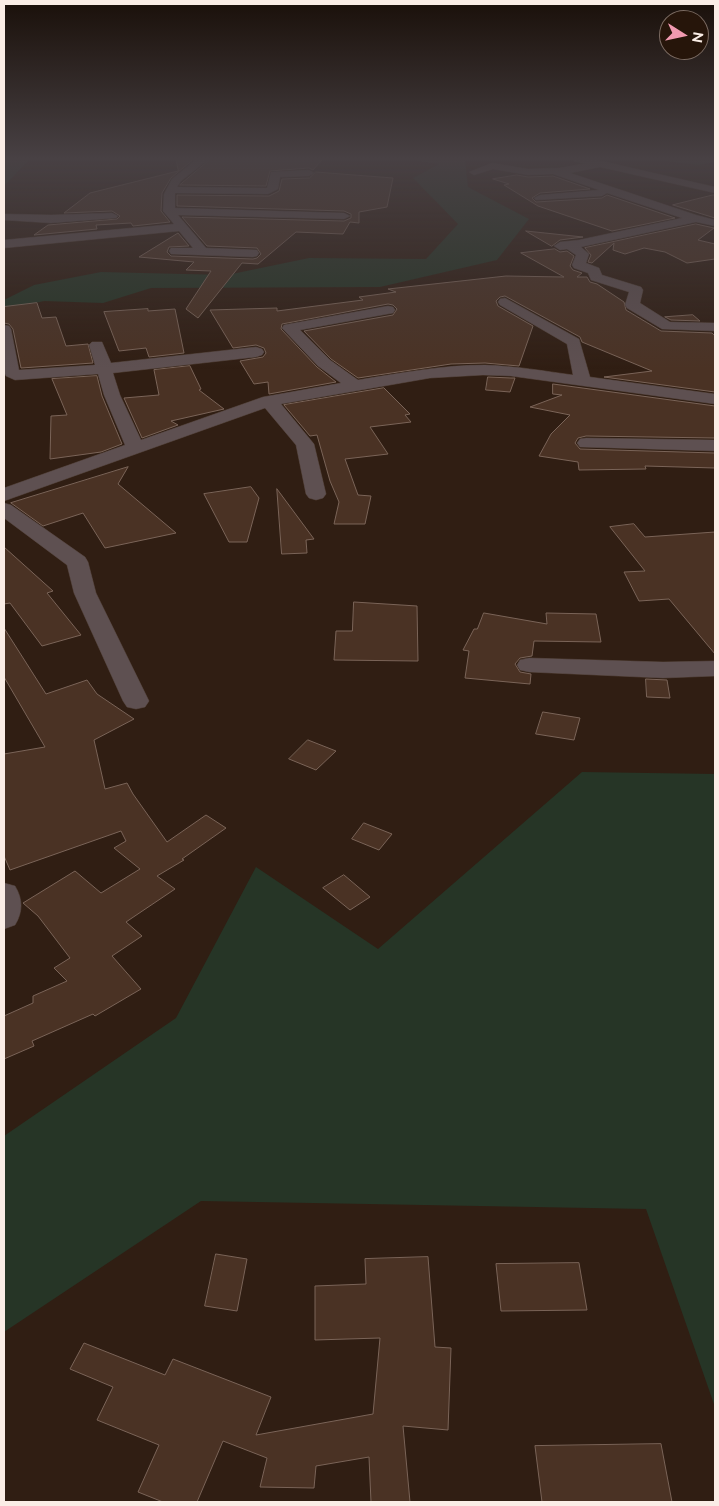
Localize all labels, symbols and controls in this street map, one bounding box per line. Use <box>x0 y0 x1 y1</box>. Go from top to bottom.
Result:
north arrow <box>659 10 709 60</box>
text: N <box>689 31 707 44</box>

